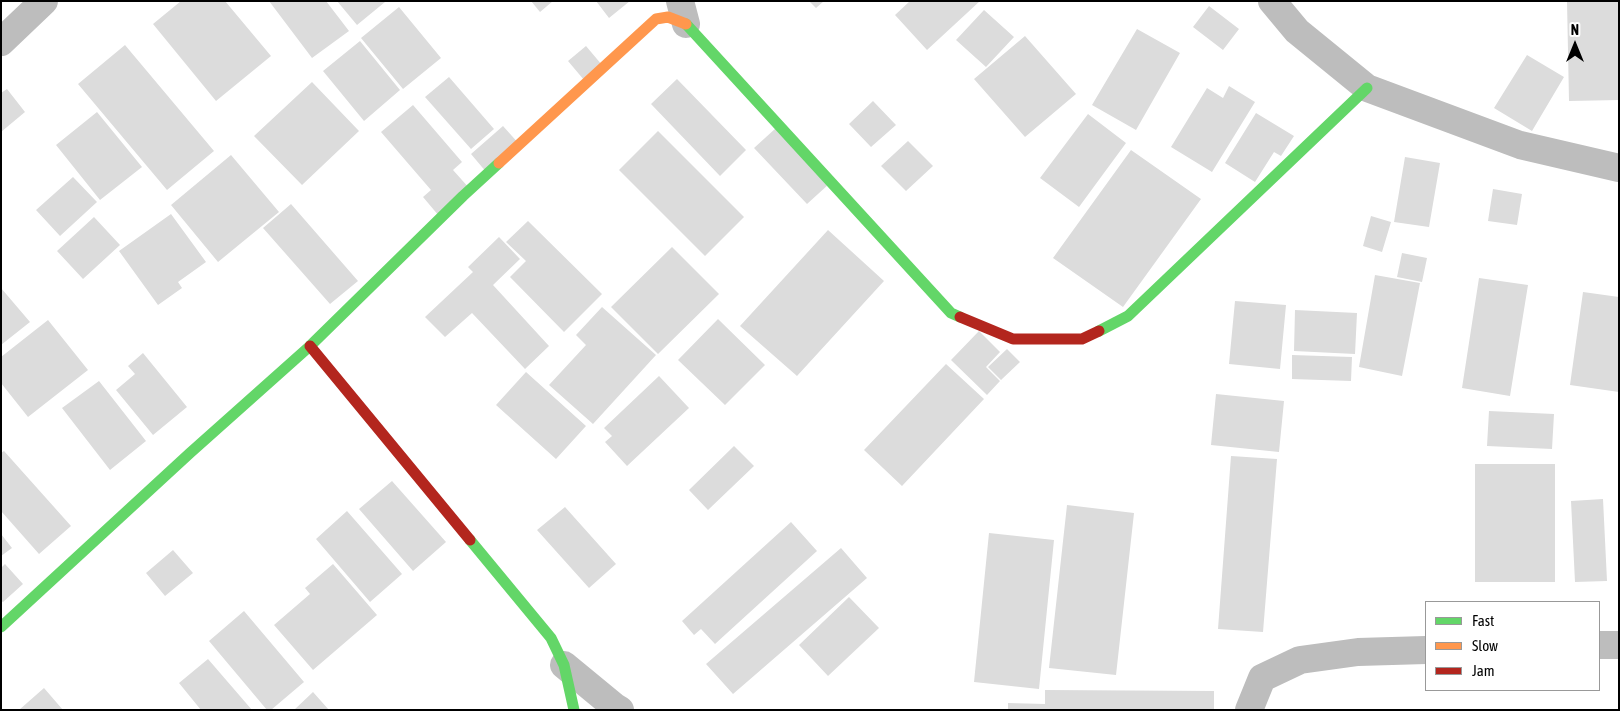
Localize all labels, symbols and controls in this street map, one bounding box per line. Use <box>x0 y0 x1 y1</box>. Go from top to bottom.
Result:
north arrow <box>1550 20 1600 70</box>
text: N <box>1571 22 1579 38</box>
legend <box>1425 601 1600 691</box>
text: Fast <box>1472 612 1494 629</box>
text: Slow <box>1472 637 1498 654</box>
text: Jam <box>1472 662 1495 679</box>

